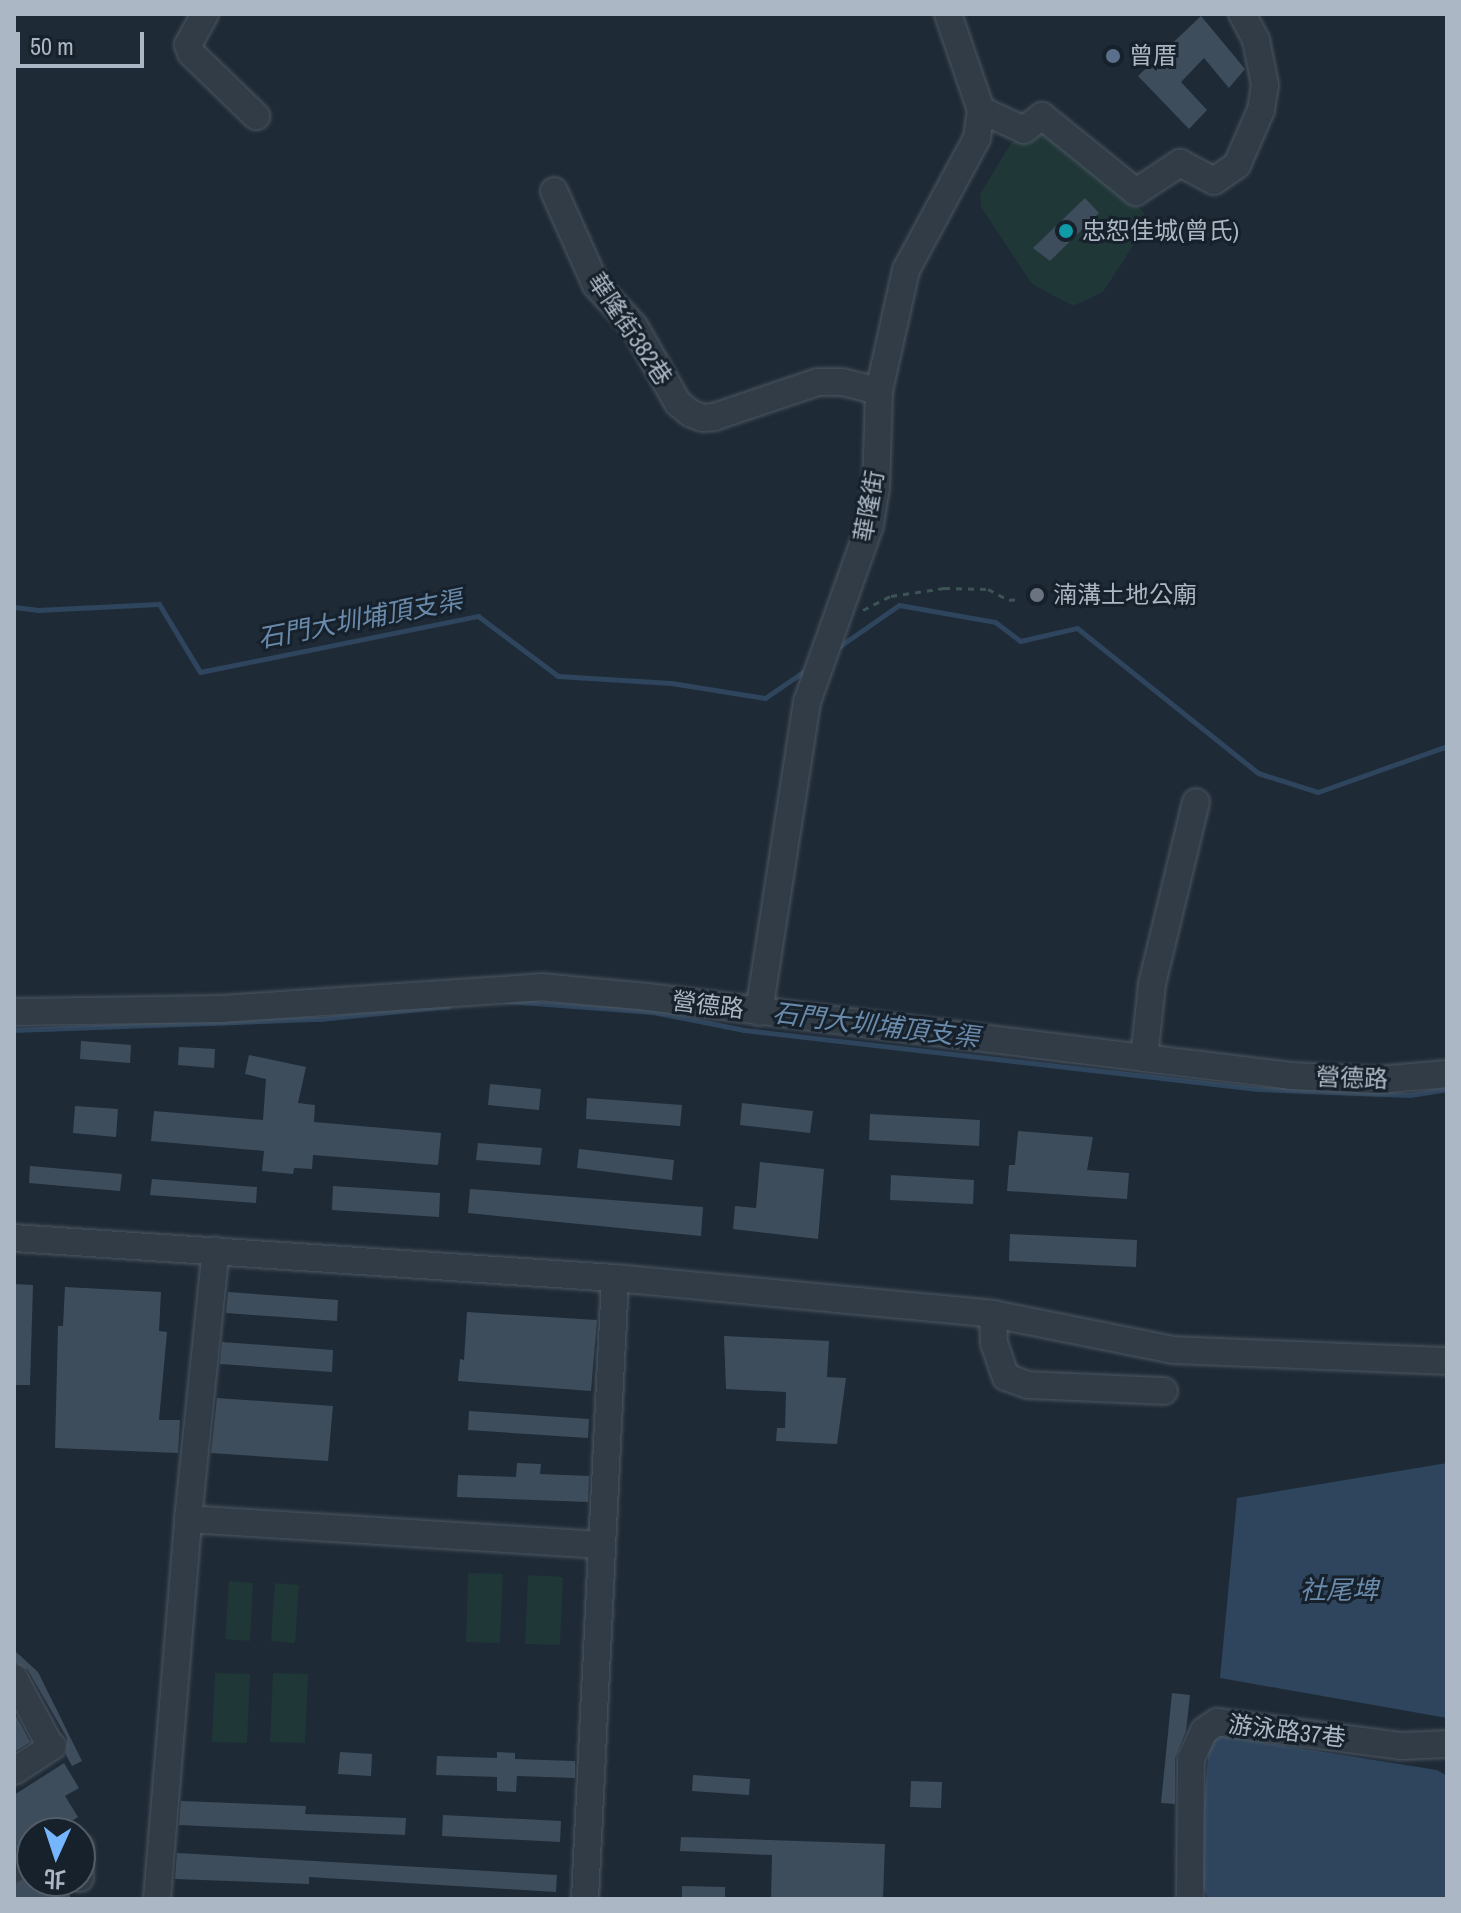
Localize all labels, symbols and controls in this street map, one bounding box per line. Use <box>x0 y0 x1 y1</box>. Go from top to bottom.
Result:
scale bar <box>20 16 148 66</box>
text: 50 m <box>30 30 74 62</box>
place label: 曾厝 <box>1129 42 1177 70</box>
marker: 曾厝 <box>1104 47 1122 65</box>
place label: 忠恕佳城(曾氏) <box>1082 217 1239 245</box>
marker: 忠恕佳城(曾氏) <box>1057 222 1075 240</box>
street label: 華隆街382巷 <box>582 268 678 390</box>
street label: 華隆街 <box>849 468 889 544</box>
place label: 湳溝土地公廟 <box>1053 581 1197 609</box>
water label: 石門大圳埔頂支渠 <box>255 584 465 654</box>
marker: 湳溝土地公廟 <box>1028 586 1046 604</box>
street label: 營德路 <box>671 986 745 1024</box>
water label: 石門大圳埔頂支渠 <box>771 997 981 1053</box>
street label: 營德路 <box>1316 1062 1388 1094</box>
water label: 社尾埤 <box>1300 1574 1378 1606</box>
street label: 游泳路37巷 <box>1227 1710 1347 1752</box>
north arrow <box>16 1817 96 1897</box>
text: 北 <box>43 1863 67 1895</box>

